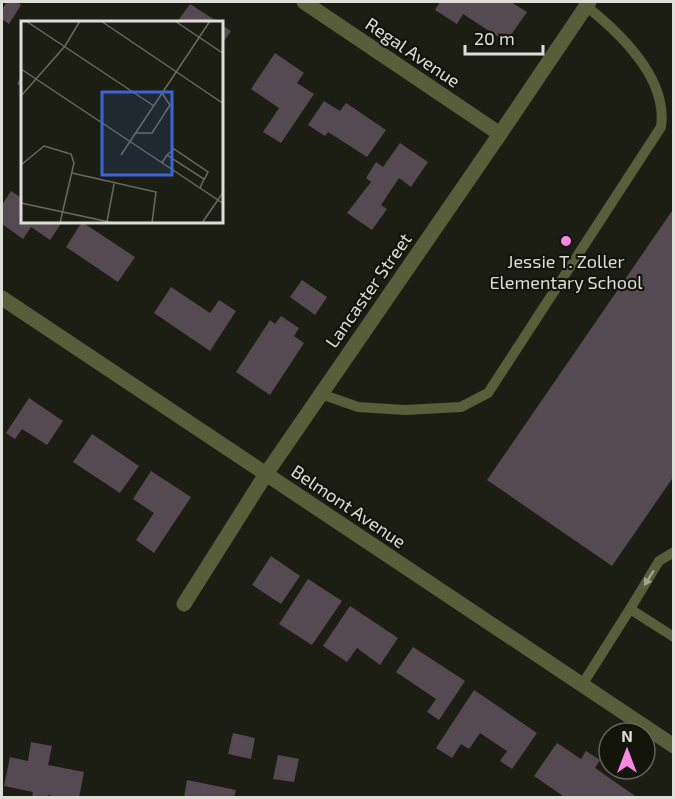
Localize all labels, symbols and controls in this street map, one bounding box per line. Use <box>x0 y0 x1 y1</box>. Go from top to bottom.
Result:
street label: Regal Avenue <box>362 12 464 92</box>
scale bar <box>465 18 543 56</box>
inset map <box>21 21 224 224</box>
text: 20 m <box>474 27 515 49</box>
street label: Lancaster Street <box>320 228 416 352</box>
marker: Jessie T. Zoller Elementary School <box>559 234 573 248</box>
place label: Jessie T. Zoller Elementary School <box>489 250 643 293</box>
street label: Belmont Avenue <box>288 460 410 552</box>
one-way arrow <box>644 570 655 586</box>
north arrow <box>597 721 657 781</box>
text: N <box>621 726 633 745</box>

